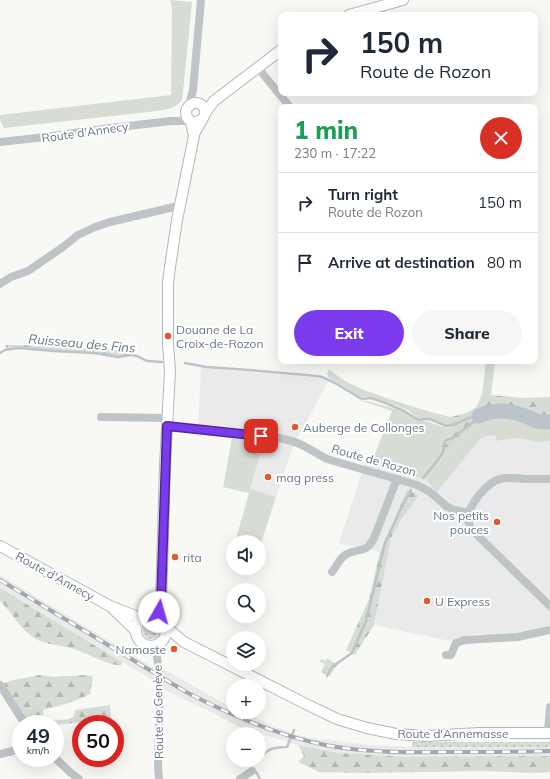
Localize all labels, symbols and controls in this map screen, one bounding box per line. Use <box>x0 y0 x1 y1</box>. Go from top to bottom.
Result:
text: 150 m <box>360 25 443 60</box>
icon: right <box>294 28 346 80</box>
text: Route de Rozon <box>360 60 491 83</box>
text: 1 min <box>294 115 358 145</box>
button: close <box>480 117 522 159</box>
street label: Route d'Annecy <box>41 118 130 146</box>
text: 230 m · 17:22 <box>294 145 376 161</box>
text: Turn right <box>328 185 398 204</box>
icon: right <box>294 192 316 214</box>
text: 150 m <box>478 193 522 212</box>
text: Route de Rozon <box>328 204 423 220</box>
icon: arrive <box>294 252 316 274</box>
text: Arrive at destination <box>328 253 475 272</box>
text: 80 m <box>487 253 522 272</box>
button: Exit <box>294 310 404 356</box>
button: Share <box>412 310 522 356</box>
place label: Douane de La Croix-de-Rozon <box>176 322 264 351</box>
water label: Ruisseau des Fins <box>28 330 136 356</box>
marker: Douane de La Croix-de-Rozon <box>163 331 173 341</box>
pin <box>244 419 278 453</box>
place label: Auberge de Collonges <box>303 420 425 435</box>
marker: Auberge de Collonges <box>290 422 300 432</box>
icon: arrive <box>250 425 272 447</box>
street label: Route de Rozon <box>330 441 418 479</box>
place label: mag press <box>276 470 334 485</box>
marker: mag press <box>263 472 273 482</box>
place label: Nos petits pouces <box>433 508 489 537</box>
marker: Nos petits pouces <box>492 517 502 527</box>
map controls <box>226 535 266 767</box>
button: sound <box>226 535 266 575</box>
street label: Route d'Annecy <box>13 548 97 604</box>
place label: rita <box>183 550 202 565</box>
marker: rita <box>170 552 180 562</box>
button: search <box>226 583 266 623</box>
position arrow <box>138 591 180 633</box>
place label: U Express <box>435 594 490 609</box>
marker: U Express <box>422 596 432 606</box>
button: layers <box>226 631 266 671</box>
place label: Namaste <box>116 642 166 657</box>
marker: Namaste <box>169 644 179 654</box>
street label: Route de Genève <box>150 665 166 759</box>
button: + <box>226 679 266 719</box>
speed limit sign: 50 <box>72 715 124 767</box>
text: 49 <box>26 723 50 748</box>
street label: Route d'Annemasse <box>397 726 509 741</box>
button: − <box>226 727 266 767</box>
text: km/h <box>27 744 49 757</box>

